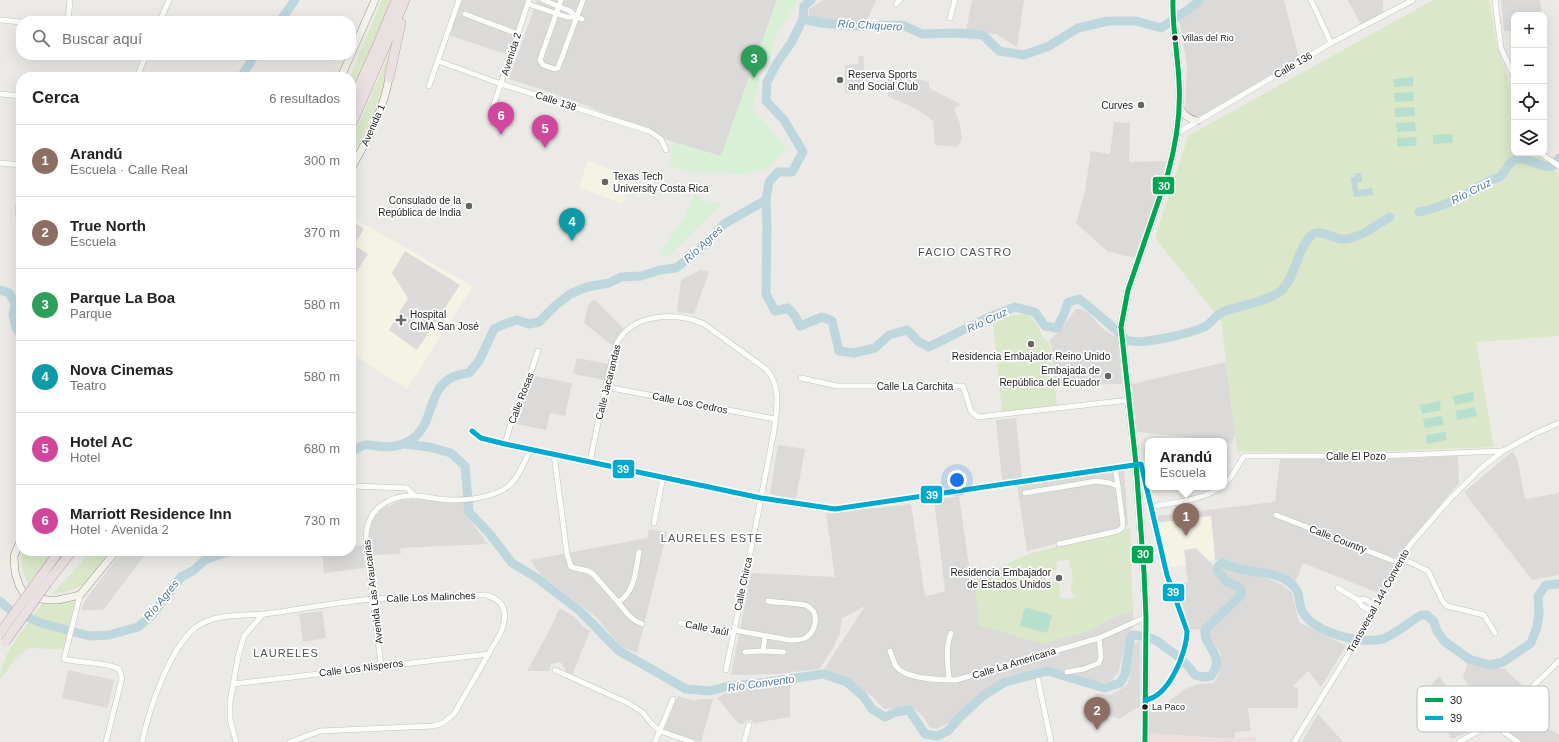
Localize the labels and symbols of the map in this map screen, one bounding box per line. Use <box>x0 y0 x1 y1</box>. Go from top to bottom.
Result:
water label: Río Chiquero <box>837 17 903 33</box>
street label: Avenida 2 <box>499 31 523 77</box>
marker: Villas del Rio <box>1170 33 1180 43</box>
place label: Villas del Rio <box>1182 33 1234 43</box>
pin: 3 <box>741 45 767 78</box>
street label: Calle 136 <box>1272 49 1314 80</box>
place label: Reserva Sports and Social Club <box>848 69 918 92</box>
marker: Reserva Sports and Social Club <box>835 75 845 85</box>
street label: Calle 138 <box>534 89 578 113</box>
place label: Curves <box>1101 100 1133 111</box>
marker: Curves <box>1136 100 1146 110</box>
street label: Avenida 1 <box>359 102 387 147</box>
pin: 6 <box>488 102 514 135</box>
pin: 5 <box>532 115 558 148</box>
place label: Texas Tech University Costa Rica <box>613 171 709 194</box>
line badge: 30 <box>1152 176 1175 195</box>
water label: Río Cruz <box>1449 176 1494 206</box>
marker: Texas Tech University Costa Rica <box>600 177 610 187</box>
text: 30 <box>1158 180 1170 192</box>
place label: Consulado de la República de India <box>378 195 461 218</box>
marker: Consulado de la República de India <box>464 201 474 211</box>
pin: 4 <box>559 208 585 241</box>
water label: Río Agres <box>681 223 725 265</box>
district label: FACIO CASTRO <box>918 246 1012 258</box>
water label: Río Cruz <box>965 305 1010 335</box>
place label: Hospital CIMA San José <box>410 309 479 332</box>
marker: Hospital CIMA San José <box>395 314 407 326</box>
marker: Residencia Embajador Reino Unido <box>1026 339 1036 349</box>
street label: Calle Jacarandas <box>593 343 623 421</box>
place label: Residencia Embajador Reino Unido <box>952 351 1111 362</box>
place label: Embajada de República del Ecuador <box>999 365 1101 388</box>
street label: Calle Rosas <box>506 371 536 425</box>
marker: Embajada de República del Ecuador <box>1103 371 1113 381</box>
street label: Calle La Carchita <box>877 381 954 392</box>
street label: Calle Los Cedros <box>651 390 729 416</box>
street label: Calle El Pozo <box>1326 451 1386 462</box>
line badge: 39 <box>612 459 635 479</box>
text: 39 <box>617 463 629 475</box>
your location <box>947 470 967 490</box>
line badge: 39 <box>920 485 943 504</box>
text: 39 <box>926 489 938 501</box>
pin: 1 <box>1173 503 1199 536</box>
street label: Calle Country <box>1308 523 1368 555</box>
district label: LAURELES ESTE <box>661 532 763 544</box>
street label: Avenida Las Araucarias <box>361 539 385 645</box>
line badge: 30 <box>1131 545 1154 564</box>
street label: Transversal 144 Convento <box>1345 547 1411 655</box>
text: 30 <box>1137 548 1149 560</box>
street label: Calle Chirca <box>732 556 754 612</box>
place label: Residencia Embajador de Estados Unidos <box>950 567 1052 590</box>
marker: Residencia Embajador de Estados Unidos <box>1054 573 1064 583</box>
water label: Río Agres <box>141 577 181 623</box>
line badge: 39 <box>1162 583 1185 602</box>
text: 39 <box>1167 586 1179 598</box>
street label: Calle Los Malinches <box>386 590 476 604</box>
street label: Calle Jaúl <box>684 618 730 638</box>
street label: Calle La Americana <box>971 645 1057 681</box>
district label: LAURELES <box>253 647 319 659</box>
street label: Calle Los Nísperos <box>318 657 404 679</box>
water label: Río Convento <box>727 672 795 694</box>
legend <box>1417 686 1549 732</box>
text: 30 <box>1450 694 1462 706</box>
pin: 2 <box>1084 697 1110 730</box>
marker: La Paco <box>1140 702 1150 712</box>
place label: La Paco <box>1152 702 1185 712</box>
text: 39 <box>1450 712 1462 724</box>

